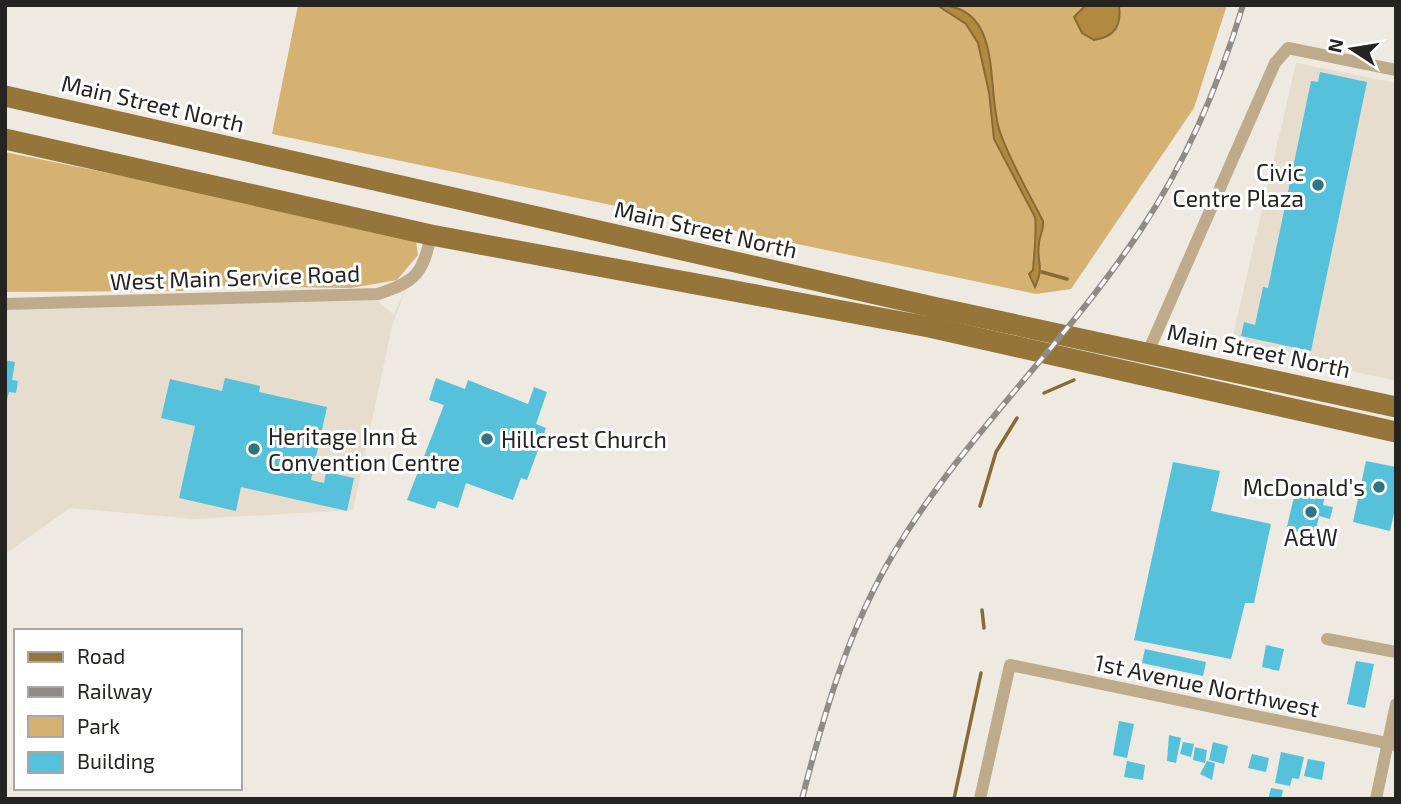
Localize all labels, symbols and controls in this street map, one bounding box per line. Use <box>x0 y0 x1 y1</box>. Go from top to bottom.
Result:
north arrow <box>1317 14 1387 84</box>
text: N <box>1322 36 1348 54</box>
street label: Main Street North <box>59 68 247 138</box>
place label: Civic Centre Plaza <box>1173 158 1304 212</box>
marker: Civic Centre Plaza <box>1310 177 1326 193</box>
street label: Main Street North <box>612 194 800 264</box>
street label: West Main Service Road <box>109 259 361 295</box>
street label: Main Street North <box>1165 317 1353 383</box>
place label: Heritage Inn & Convention Centre <box>268 422 460 476</box>
place label: Hillcrest Church <box>501 425 667 453</box>
marker: Hillcrest Church <box>479 431 495 447</box>
marker: Heritage Inn & Convention Centre <box>246 441 262 457</box>
place label: McDonald's <box>1243 473 1365 501</box>
marker: McDonald's <box>1371 479 1387 495</box>
marker: A&W <box>1303 504 1319 520</box>
place label: A&W <box>1284 523 1338 551</box>
legend <box>14 629 242 790</box>
text: Road <box>77 643 125 668</box>
street label: 1st Avenue Northwest <box>1092 648 1322 723</box>
text: Railway <box>77 678 153 703</box>
text: Park <box>77 713 120 738</box>
text: Building <box>77 748 155 773</box>

